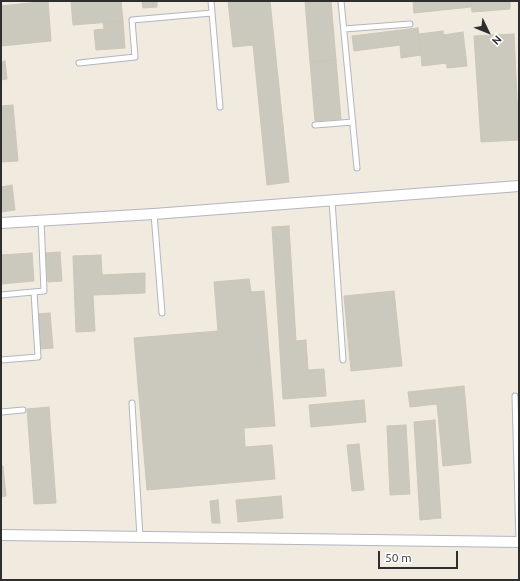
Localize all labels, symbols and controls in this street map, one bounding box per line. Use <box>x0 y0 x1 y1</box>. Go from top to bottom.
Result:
north arrow <box>468 12 508 52</box>
text: N <box>490 33 504 47</box>
scale bar <box>380 543 460 569</box>
text: 50 m <box>385 551 412 564</box>

